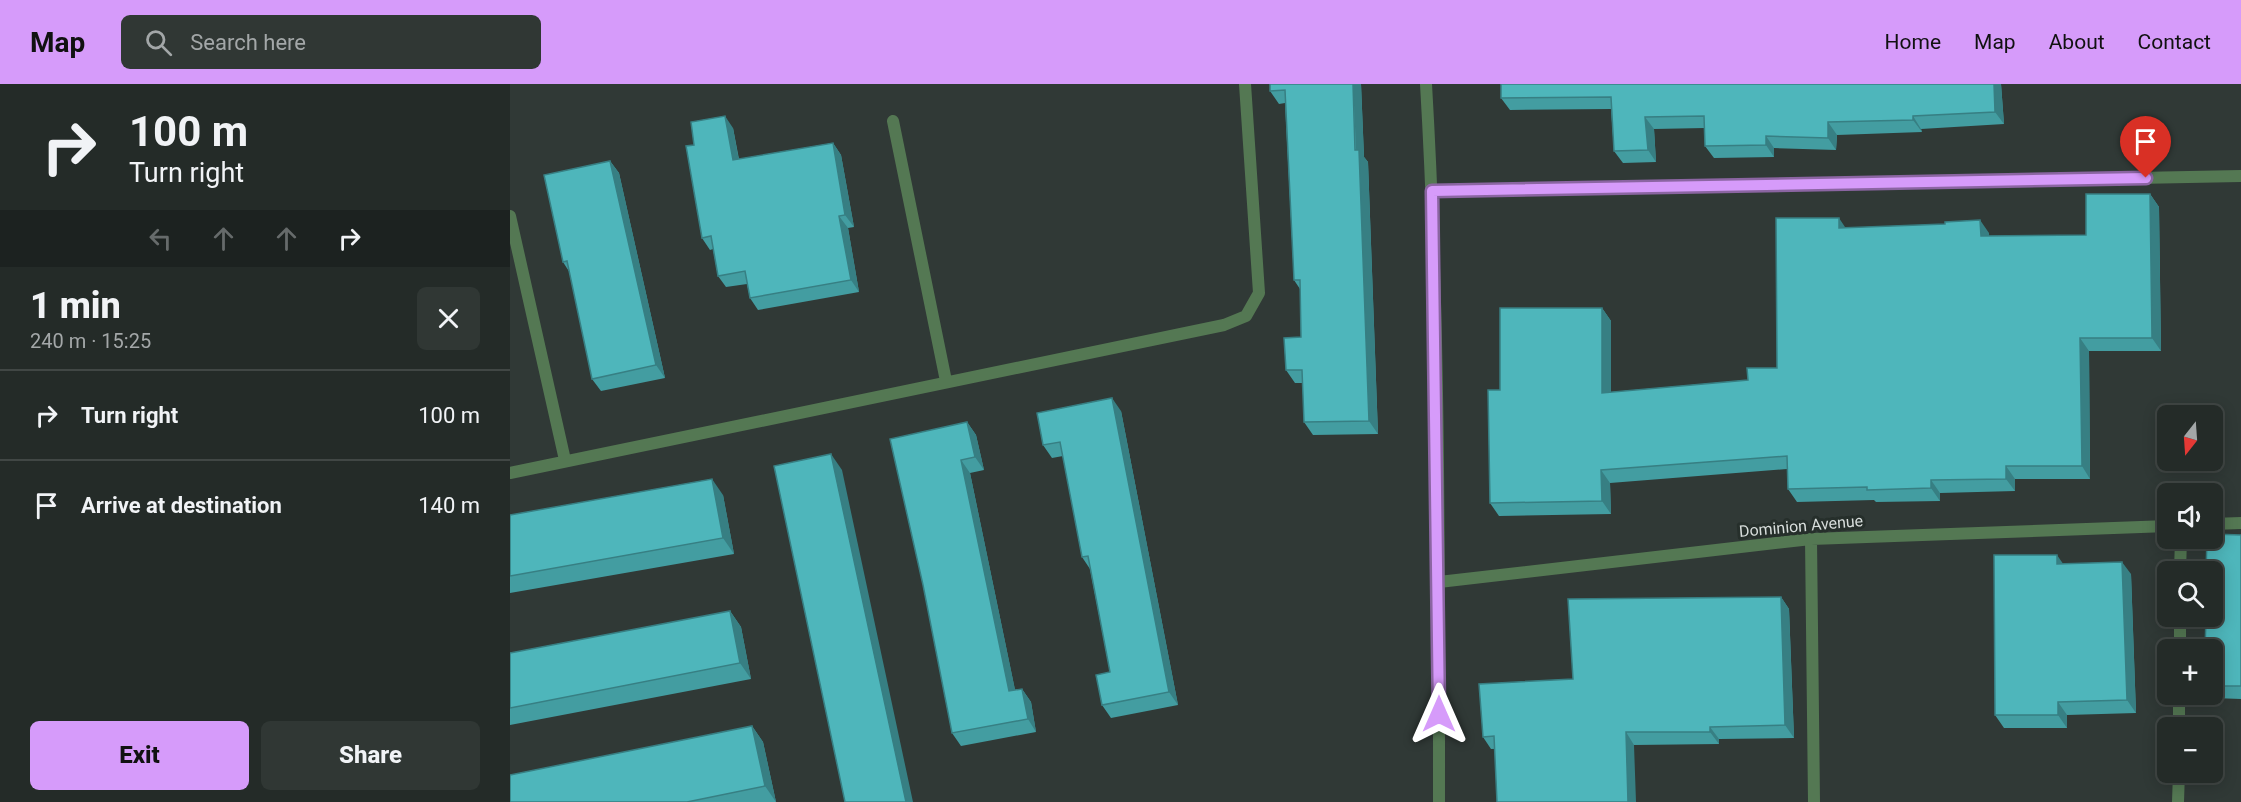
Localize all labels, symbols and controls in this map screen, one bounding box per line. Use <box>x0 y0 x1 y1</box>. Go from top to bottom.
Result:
search box <box>121 15 541 69</box>
text: Map <box>30 26 85 59</box>
icon: search <box>142 26 175 59</box>
text: Search here <box>190 30 306 55</box>
text: Home <box>1885 30 1941 54</box>
text: Map <box>1974 30 2016 54</box>
text: About <box>2049 30 2105 54</box>
text: Contact <box>2138 30 2211 54</box>
text: 100 m <box>129 107 248 156</box>
icon: right <box>30 108 108 186</box>
pin <box>2120 116 2171 178</box>
icon: arrive <box>2129 125 2162 158</box>
text: Turn right <box>129 157 244 189</box>
icon: left <box>144 222 177 255</box>
icon: ahead <box>207 222 240 255</box>
icon: ahead <box>270 222 303 255</box>
icon: right <box>333 222 366 255</box>
text: 1 min <box>30 285 121 327</box>
button: close <box>417 287 480 350</box>
text: 240 m · 15:25 <box>30 329 151 353</box>
icon: right <box>30 399 63 432</box>
text: Turn right <box>81 403 178 428</box>
text: 100 m <box>418 403 480 428</box>
north arrow <box>2157 405 2223 471</box>
map controls <box>2157 405 2223 783</box>
button: sound <box>2157 483 2223 549</box>
icon: arrive <box>30 489 63 522</box>
text: Arrive at destination <box>81 493 282 518</box>
text: 140 m <box>418 493 480 518</box>
street label: Dominion Avenue <box>1738 511 1864 541</box>
button: search <box>2157 561 2223 627</box>
button: + <box>2157 639 2223 705</box>
position arrow <box>1407 682 1471 746</box>
button: − <box>2157 717 2223 783</box>
button: Exit <box>30 721 249 790</box>
button: Share <box>261 721 480 790</box>

